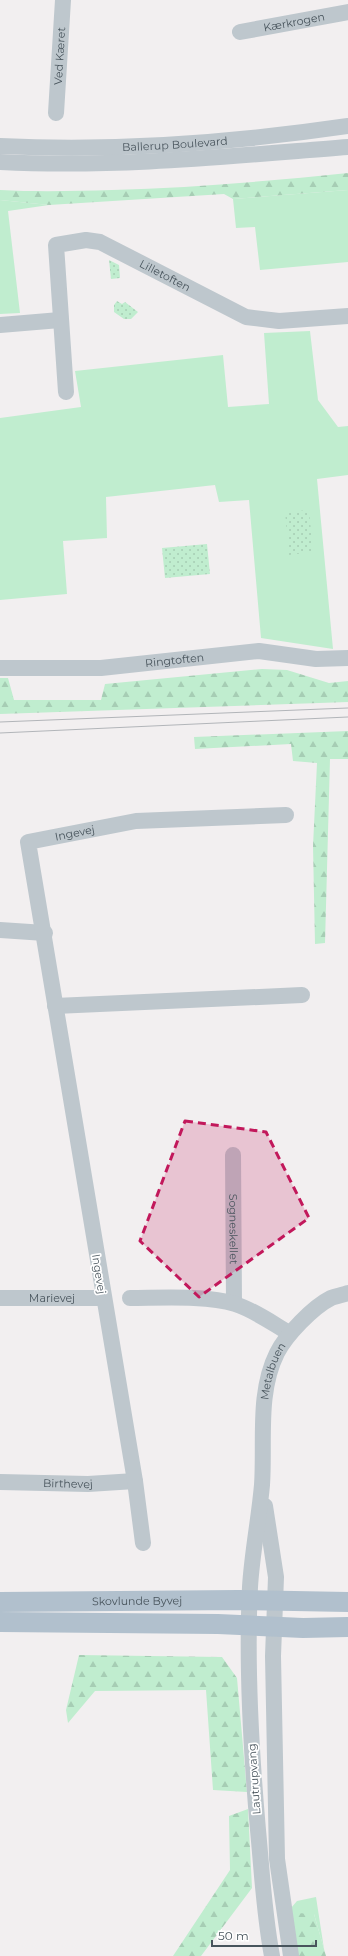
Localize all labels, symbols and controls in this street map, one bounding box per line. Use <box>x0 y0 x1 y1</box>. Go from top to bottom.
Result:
street label: Kærkrogen <box>262 9 326 35</box>
street label: Ved Kæret <box>51 26 68 86</box>
street label: Ballerup Boulevard <box>122 134 228 154</box>
street label: Lilletoften <box>137 257 193 294</box>
street label: Ringtoften <box>144 650 205 670</box>
street label: Ingevej <box>54 822 96 844</box>
street label: Sogneskellet <box>226 1194 241 1265</box>
street label: Ingevej <box>89 1253 109 1295</box>
street label: Marievej <box>29 1291 75 1305</box>
street label: Metalbuen <box>257 1340 289 1401</box>
street label: Birthevej <box>43 1476 93 1491</box>
street label: Skovlunde Byvej <box>92 1593 182 1608</box>
street label: Lautrupvang <box>245 1743 263 1815</box>
scale bar <box>212 1922 316 1948</box>
text: 50 m <box>218 1928 249 1943</box>

